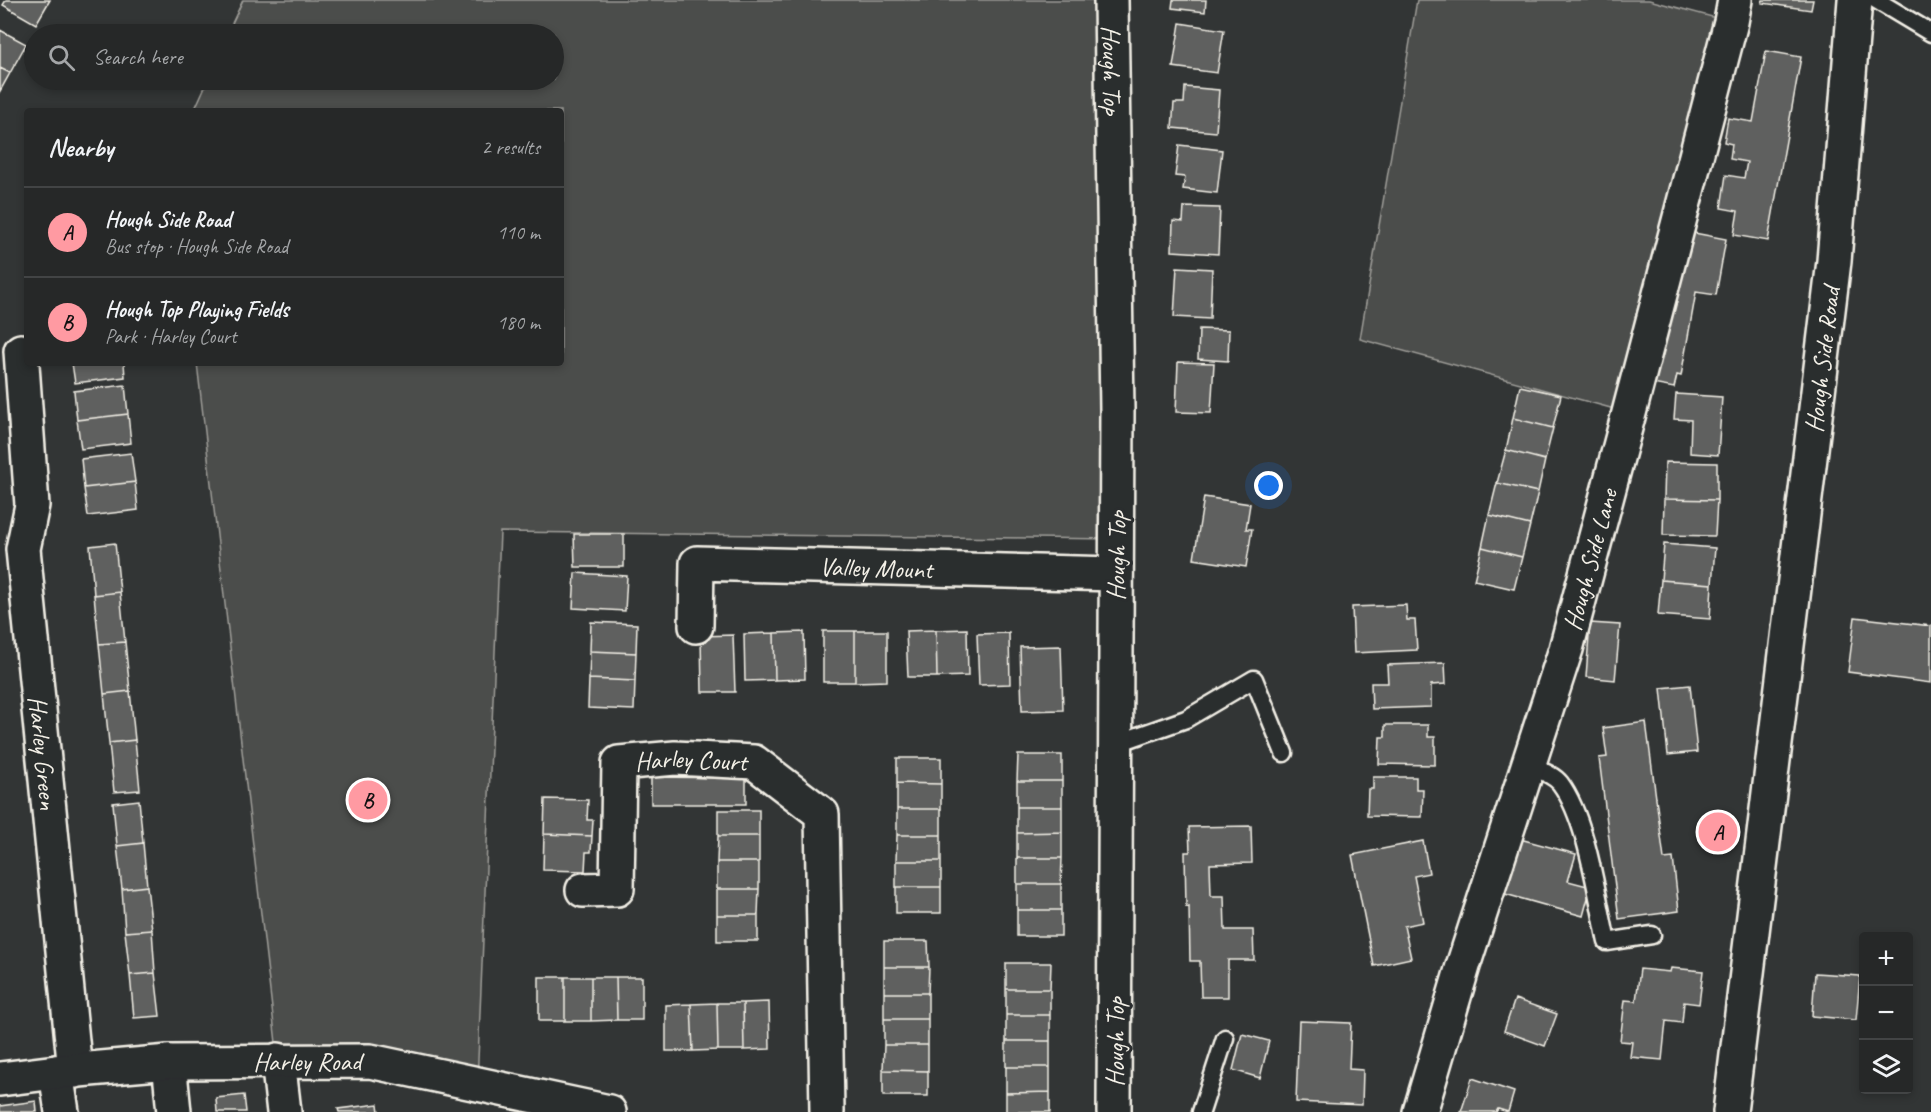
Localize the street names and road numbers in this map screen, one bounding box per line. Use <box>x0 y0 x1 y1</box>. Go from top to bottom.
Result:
street label: Hough Top <box>1094 25 1129 117</box>
street label: Hough Side Road <box>1797 281 1848 434</box>
street label: Hough Side Lane <box>1556 484 1625 634</box>
street label: Hough Top <box>1099 509 1134 601</box>
street label: Valley Mount <box>819 550 935 586</box>
street label: Harley Green <box>21 694 65 811</box>
street label: Harley Court <box>633 742 750 779</box>
street label: Hough Top <box>1099 995 1132 1087</box>
street label: Harley Road <box>253 1045 365 1079</box>

